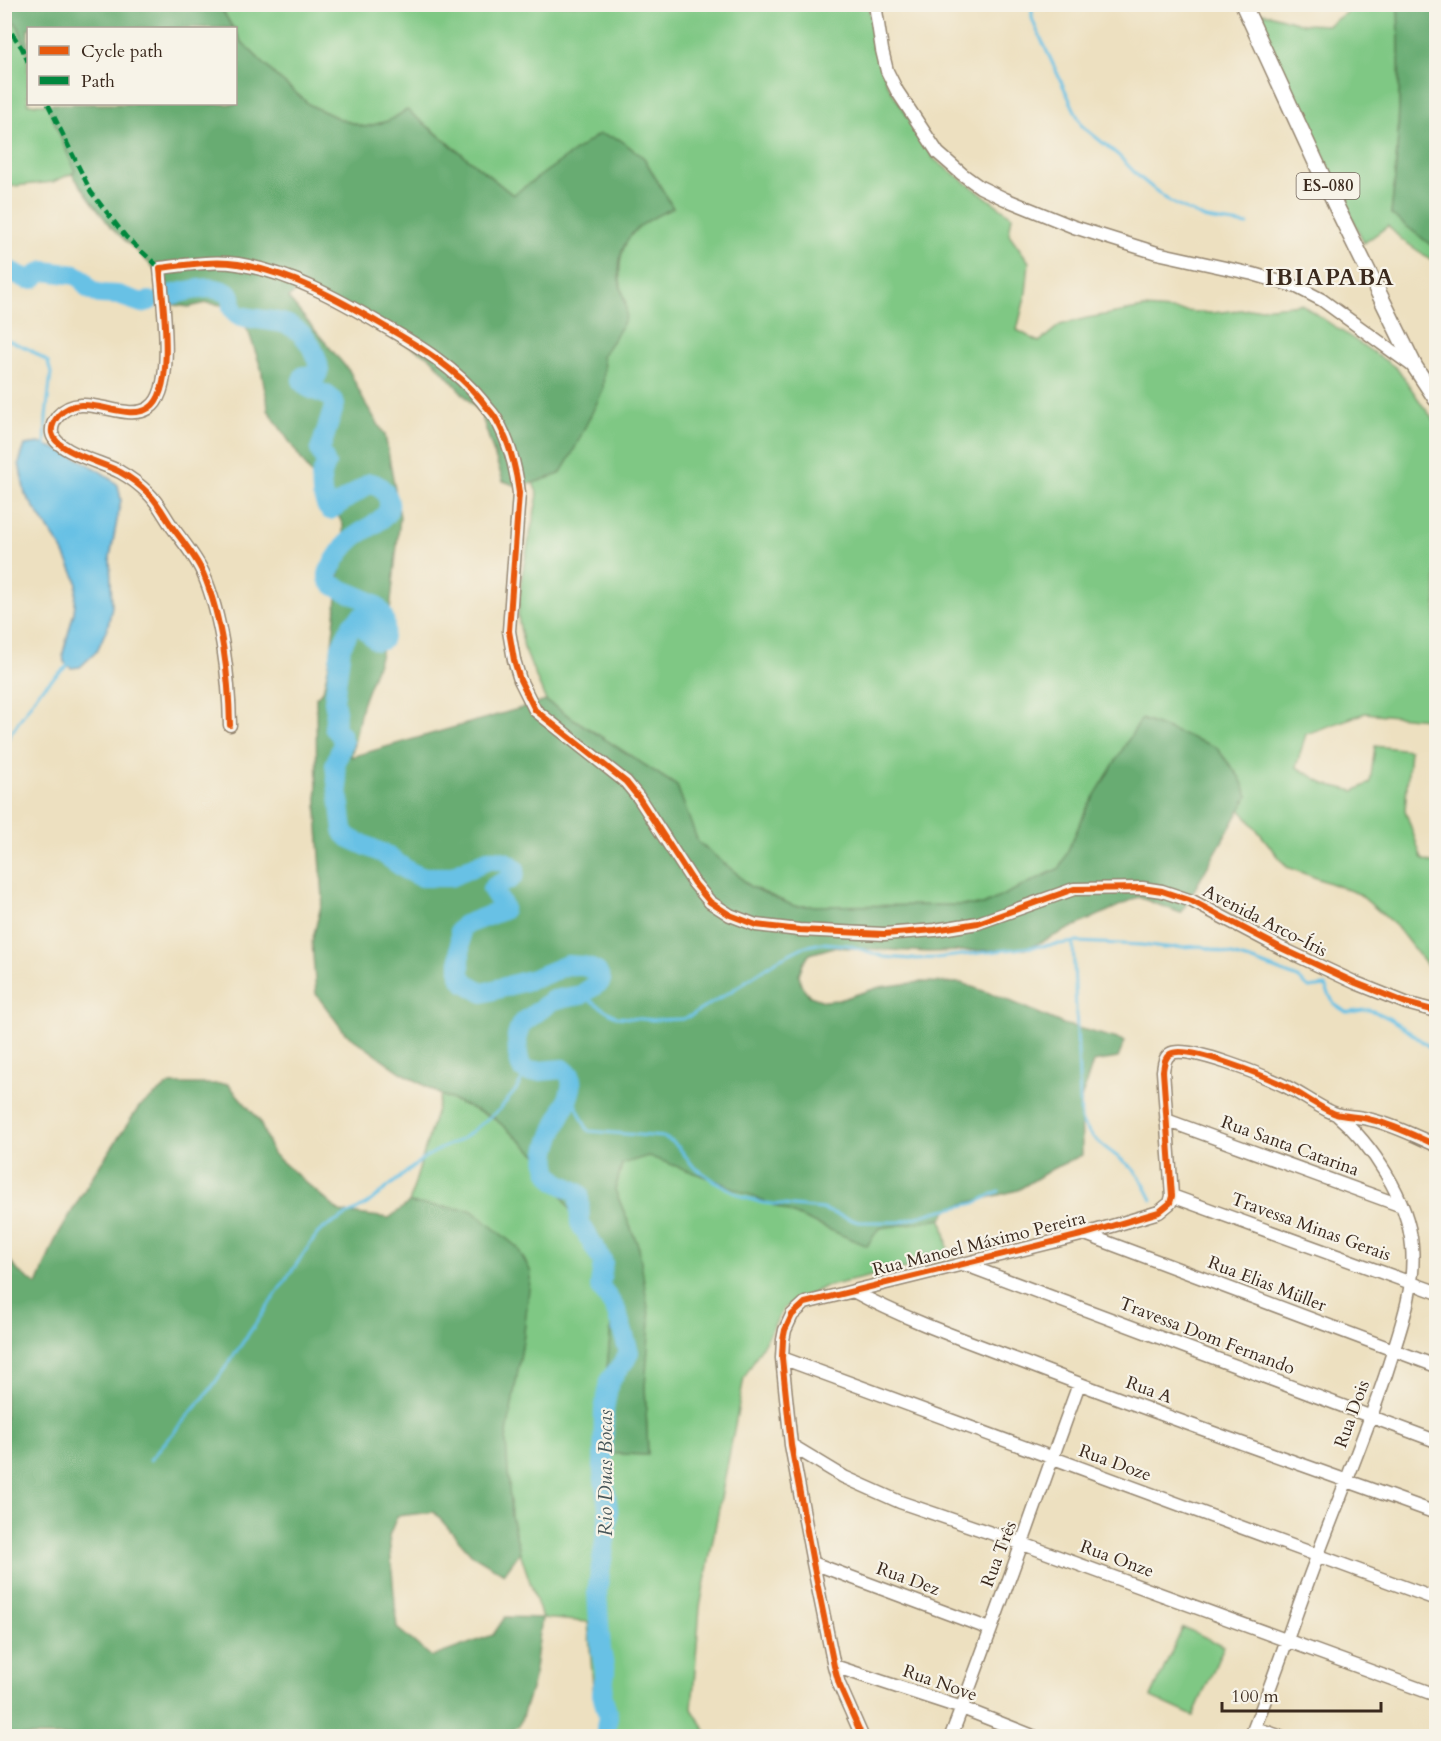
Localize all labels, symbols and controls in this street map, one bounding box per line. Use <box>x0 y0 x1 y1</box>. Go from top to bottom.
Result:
legend <box>27 27 237 105</box>
text: Cycle path <box>81 39 163 64</box>
text: Path <box>81 69 115 94</box>
road number: ES-080 <box>1296 173 1360 199</box>
district label: IBIAPABA <box>1265 261 1395 294</box>
street label: Avenida Arco-Íris <box>1198 879 1332 963</box>
street label: Rua Santa Catarina <box>1218 1109 1363 1183</box>
street label: Travessa Minas Gerais <box>1228 1186 1394 1268</box>
street label: Rua Manoel Máximo Pereira <box>870 1205 1088 1283</box>
street label: Rua Elias Müller <box>1204 1250 1330 1318</box>
street label: Travessa Dom Fernando <box>1115 1291 1299 1381</box>
street label: Rua A <box>1122 1370 1176 1410</box>
street label: Rua Dois <box>1328 1377 1376 1451</box>
water label: Rio Duas Bocas <box>592 1409 619 1537</box>
street label: Rua Doze <box>1075 1438 1155 1488</box>
street label: Rua Três <box>975 1517 1023 1591</box>
street label: Rua Onze <box>1077 1534 1157 1584</box>
street label: Rua Dez <box>873 1556 943 1602</box>
street label: Rua Nove <box>899 1659 981 1707</box>
scale bar <box>1222 1675 1381 1713</box>
text: 100 m <box>1231 1684 1279 1709</box>

